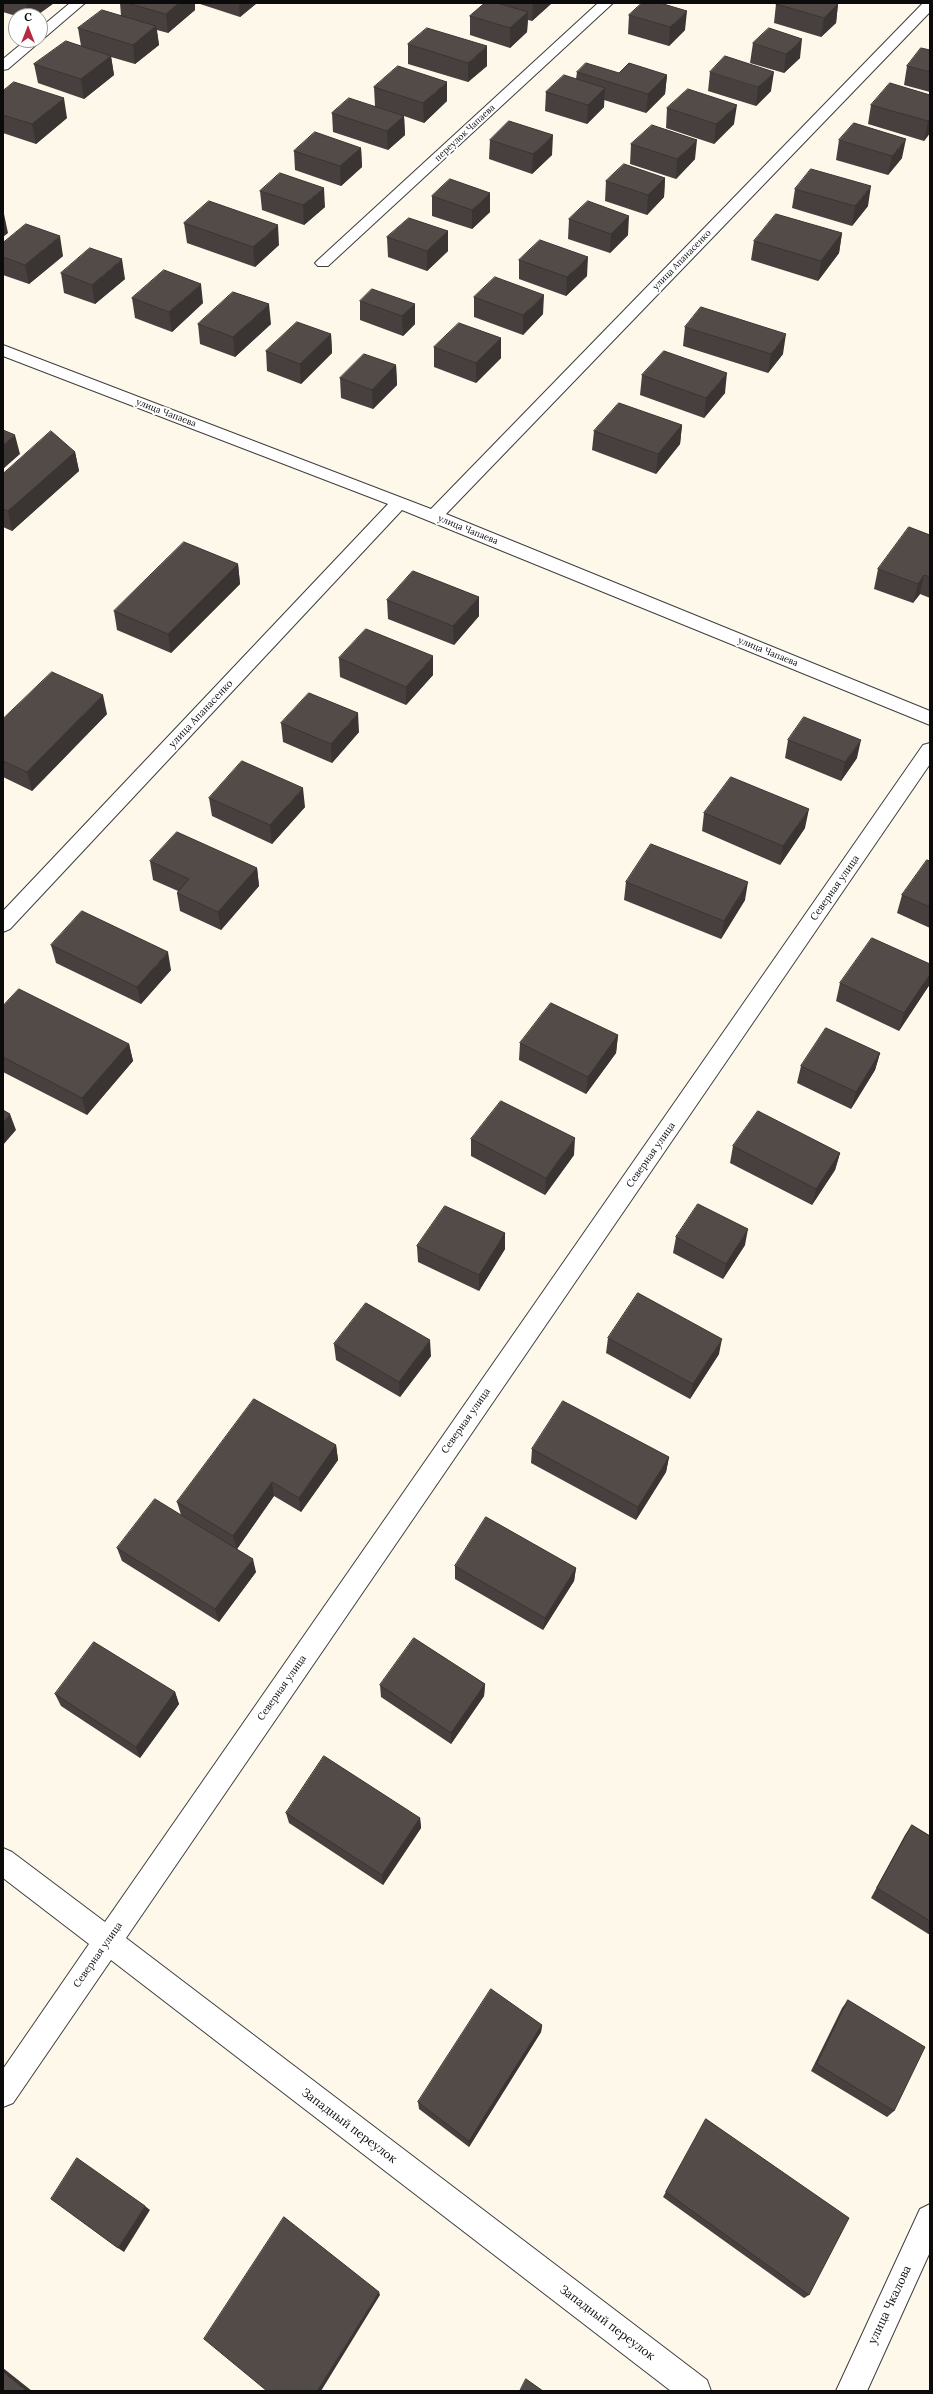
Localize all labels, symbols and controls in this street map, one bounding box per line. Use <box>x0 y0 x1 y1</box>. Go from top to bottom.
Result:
north arrow <box>8 8 48 48</box>
text: С <box>24 10 32 24</box>
street label: переулок Чапаева <box>433 102 497 164</box>
street label: улица Апанасенко <box>650 228 714 292</box>
street label: улица Чапаева <box>134 397 198 429</box>
street label: улица Чапаева <box>437 513 499 547</box>
street label: улица Чапаева <box>737 635 799 669</box>
street label: улица Апанасенко <box>166 678 236 750</box>
street label: Северная улица <box>808 853 862 923</box>
street label: Северная улица <box>624 1120 678 1190</box>
street label: Северная улица <box>439 1386 493 1456</box>
street label: Северная улица <box>255 1653 309 1723</box>
street label: Северная улица <box>71 1920 125 1990</box>
street label: Западный переулок <box>298 2085 400 2167</box>
street label: улица Чкалова <box>865 2263 915 2347</box>
street label: Западный переулок <box>556 2282 658 2364</box>

